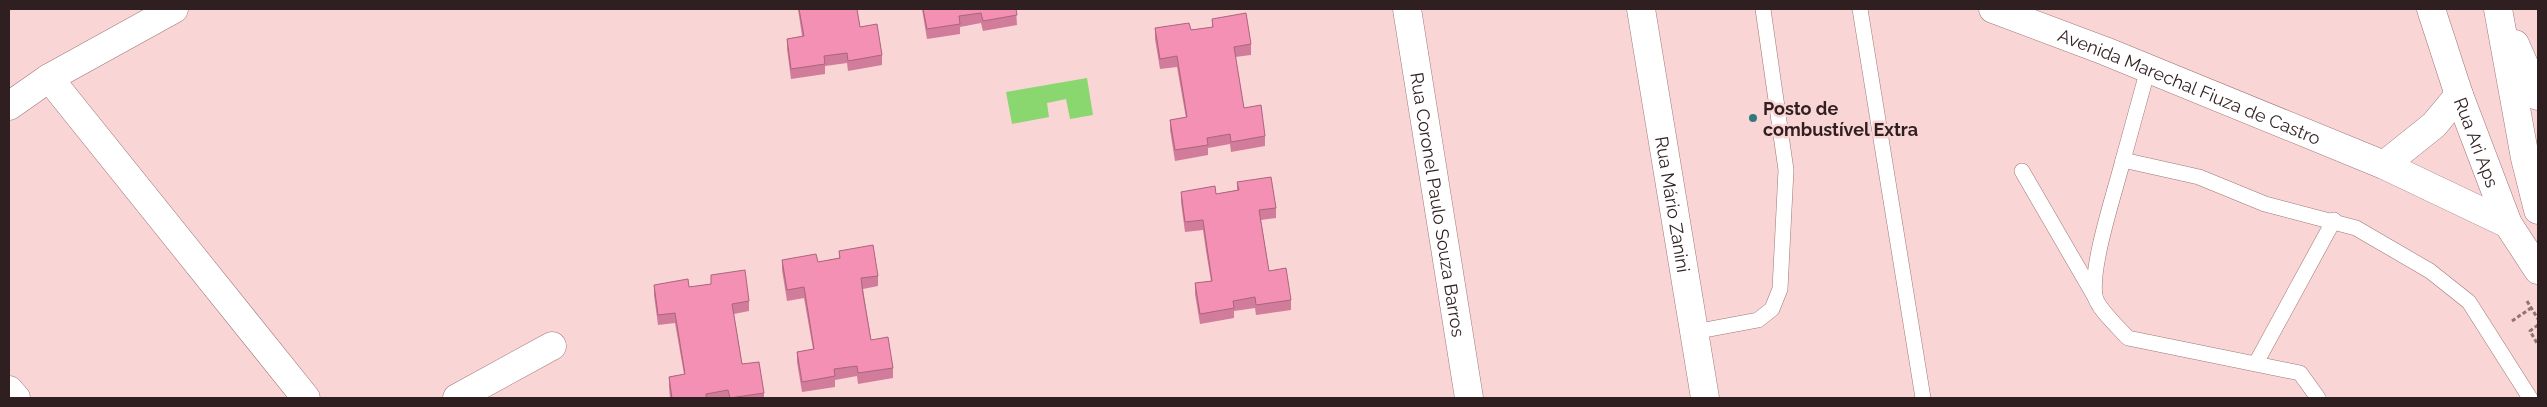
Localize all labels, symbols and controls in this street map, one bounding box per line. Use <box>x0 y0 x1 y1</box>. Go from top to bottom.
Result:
street label: Avenida Marechal Fiuza de Castro <box>2055 24 2324 149</box>
street label: Rua Coronel Paulo Souza Barros <box>1407 71 1470 339</box>
street label: Rua Ari Aps <box>2450 94 2504 191</box>
place label: Posto de combustível Extra <box>1763 98 1918 140</box>
marker: Posto de combustível Extra <box>1747 112 1759 124</box>
street label: Rua Mário Zanini <box>1652 135 1695 274</box>

